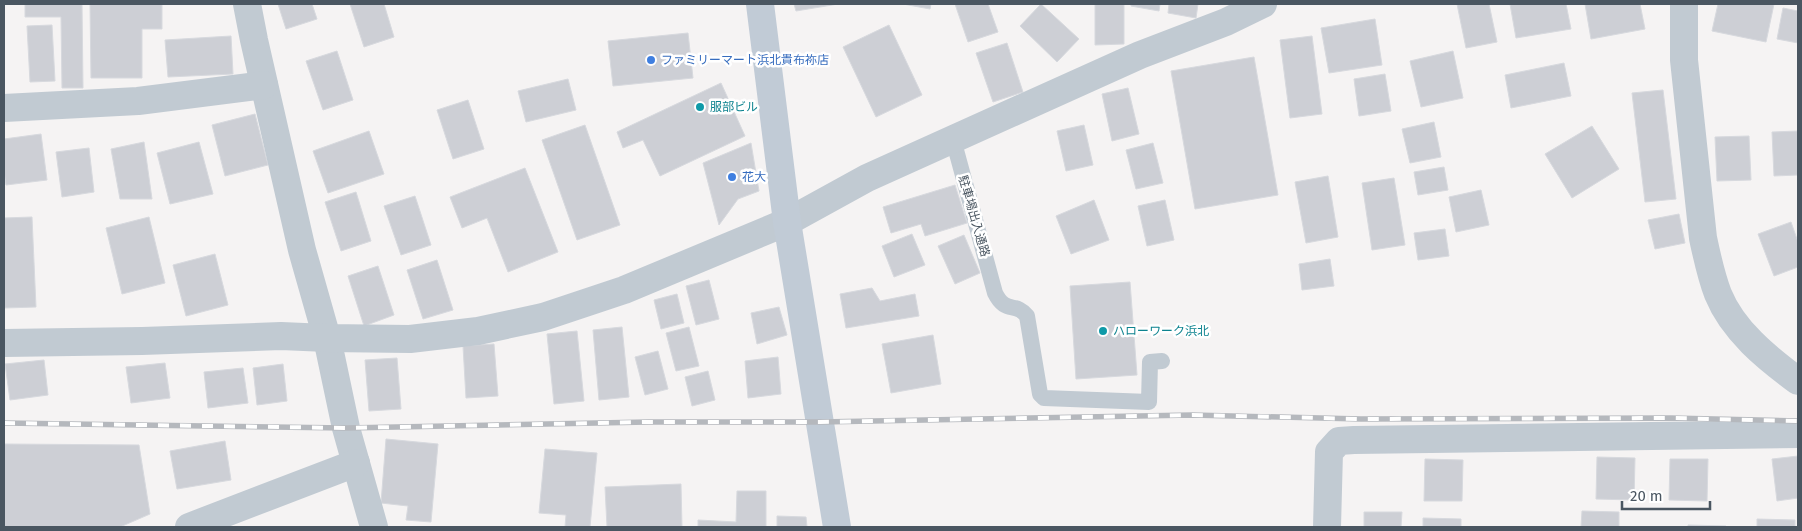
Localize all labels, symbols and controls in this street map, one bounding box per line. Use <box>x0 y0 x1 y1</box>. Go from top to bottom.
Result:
place label: ファミリーマート浜北貴布祢店 <box>661 53 829 67</box>
marker: ファミリーマート浜北貴布祢店 <box>645 54 657 66</box>
place label: 服部ビル <box>710 100 758 114</box>
marker: 服部ビル <box>694 101 706 113</box>
place label: 花大 <box>742 170 766 184</box>
marker: 花大 <box>726 171 738 183</box>
street label: 駐車場出入通路 <box>956 174 992 258</box>
place label: ハローワーク浜北 <box>1113 324 1209 338</box>
marker: ハローワーク浜北 <box>1097 325 1109 337</box>
scale bar <box>1622 478 1710 510</box>
text: 20 m <box>1630 487 1663 505</box>

